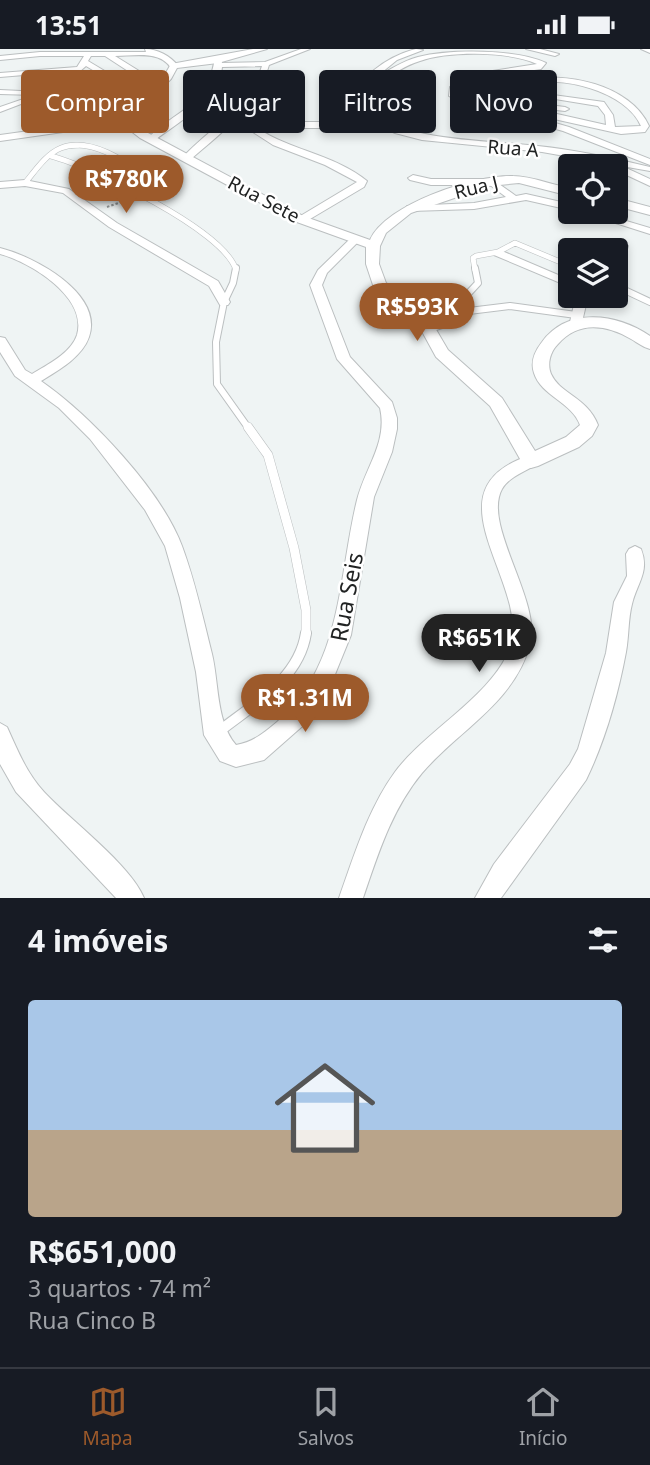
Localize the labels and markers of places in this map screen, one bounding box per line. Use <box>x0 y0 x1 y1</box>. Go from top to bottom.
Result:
pin: R$780K <box>69 155 183 215</box>
pin: R$593K <box>360 283 474 343</box>
pin: R$651K <box>422 615 536 674</box>
pin: R$1.31M <box>240 675 370 734</box>

